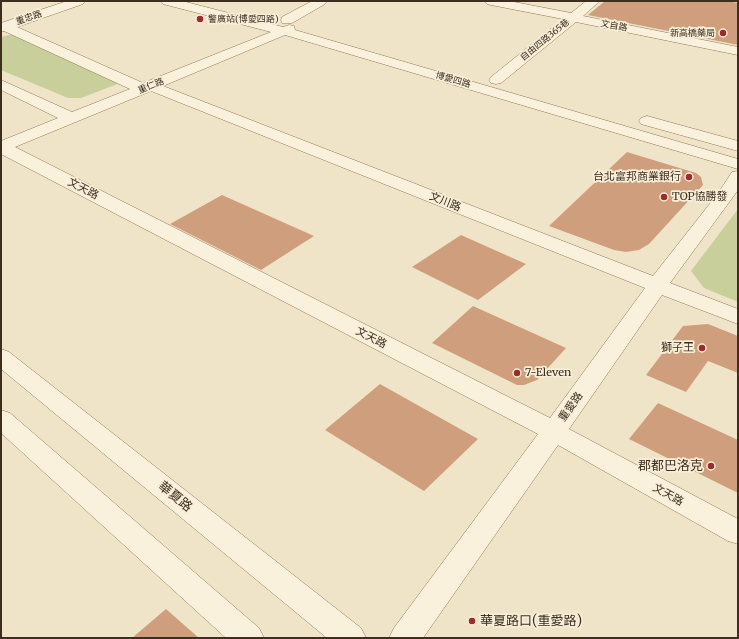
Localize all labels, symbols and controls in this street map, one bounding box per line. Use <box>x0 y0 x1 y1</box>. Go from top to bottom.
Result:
street label: 重忠路 <box>14 8 44 28</box>
marker: 警廣站(博愛四路) <box>195 14 205 24</box>
place label: 警廣站(博愛四路) <box>208 14 279 24</box>
street label: 自由四路365巷 <box>518 17 572 63</box>
street label: 文自路 <box>600 18 628 34</box>
place label: 新高橋藥局 <box>670 28 715 38</box>
marker: 新高橋藥局 <box>718 28 728 38</box>
street label: 博愛四路 <box>434 70 472 90</box>
street label: 重仁路 <box>136 76 166 96</box>
place label: 台北富邦商業銀行 <box>593 170 681 184</box>
marker: 台北富邦商業銀行 <box>684 172 694 182</box>
street label: 文天路 <box>65 176 101 202</box>
street label: 文川路 <box>427 190 463 214</box>
place label: TOP協勝發 <box>672 190 727 204</box>
marker: TOP協勝發 <box>659 192 669 202</box>
street label: 文天路 <box>353 325 389 351</box>
place label: 獅子王 <box>661 341 694 355</box>
marker: 獅子王 <box>697 343 707 353</box>
place label: 7-Eleven <box>525 366 571 380</box>
marker: 7-Eleven <box>512 368 522 378</box>
street label: 重愛路 <box>556 390 586 424</box>
place label: 郡都巴洛克 <box>638 458 703 474</box>
marker: 郡都巴洛克 <box>706 461 716 471</box>
street label: 華夏路 <box>155 479 195 515</box>
street label: 文天路 <box>650 481 686 509</box>
place label: 華夏路口(重愛路) <box>480 613 582 629</box>
marker: 華夏路口(重愛路) <box>467 616 477 626</box>

